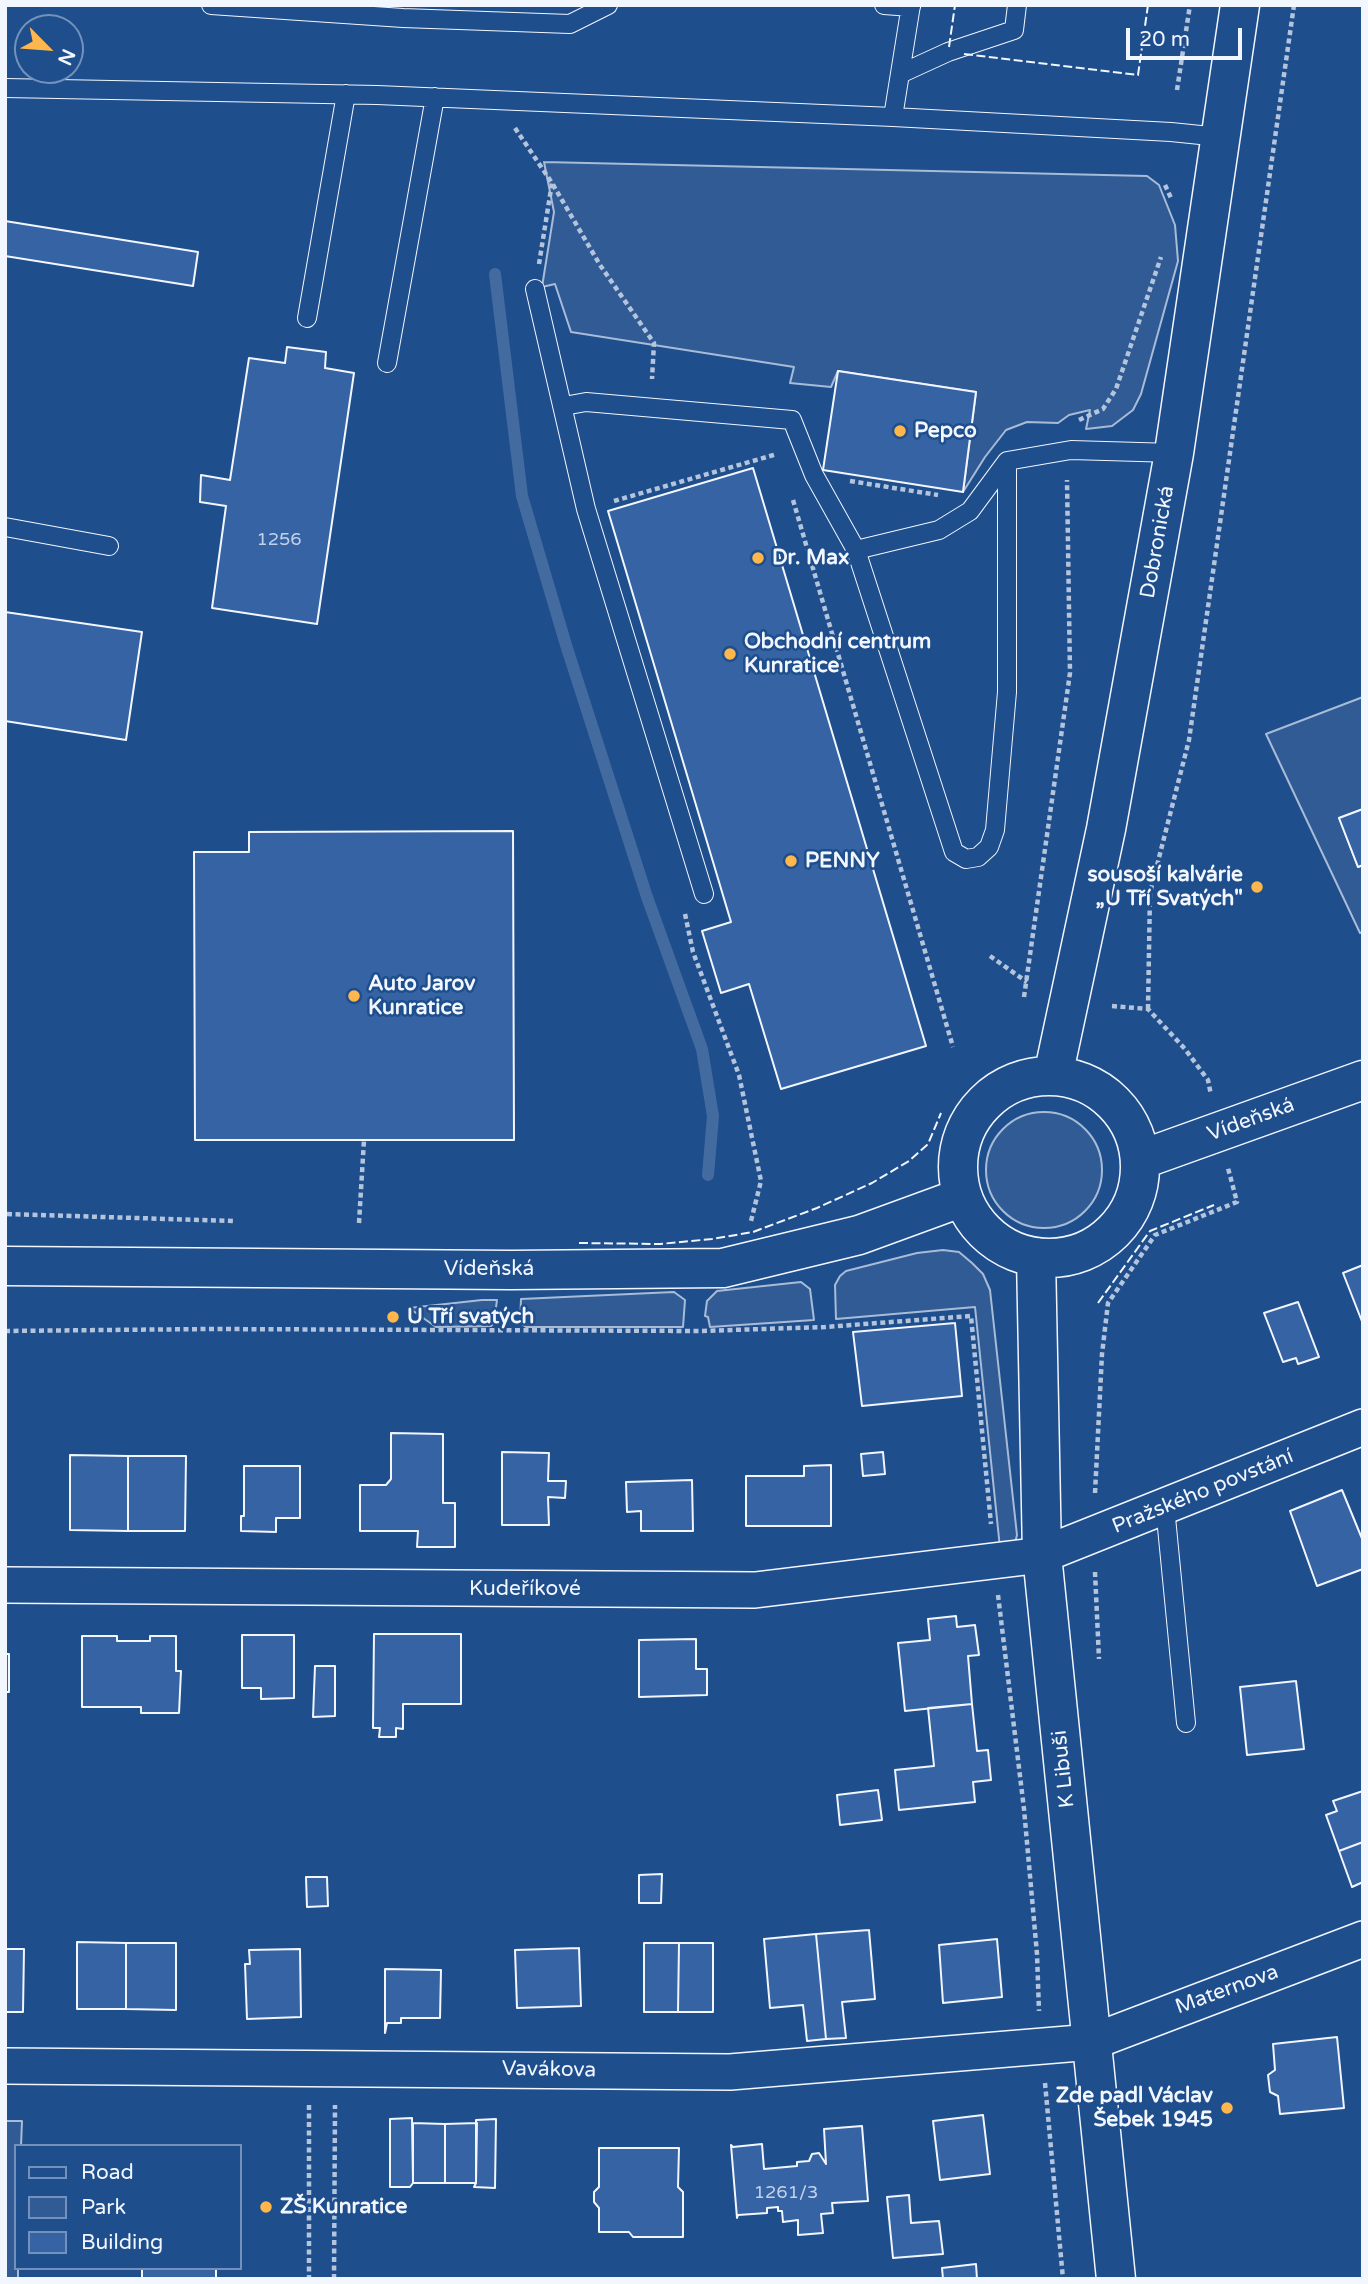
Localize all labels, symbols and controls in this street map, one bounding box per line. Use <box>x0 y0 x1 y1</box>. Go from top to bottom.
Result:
north arrow <box>14 14 84 84</box>
scale bar <box>1130 14 1246 58</box>
text: 20 m <box>1139 27 1190 52</box>
text: N <box>53 45 79 69</box>
place label: Pepco <box>914 418 977 444</box>
marker: Pepco <box>892 423 908 439</box>
street label: Dobronická <box>1136 484 1180 600</box>
house number: 1256 <box>256 529 302 551</box>
place label: Dr. Max <box>772 545 849 571</box>
marker: Dr. Max <box>750 550 766 566</box>
place label: Obchodní centrum Kunratice <box>744 629 931 679</box>
marker: Obchodní centrum Kunratice <box>722 646 738 662</box>
place label: PENNY <box>805 848 880 874</box>
marker: PENNY <box>783 853 799 869</box>
place label: sousoší kalvárie „U Tří Svatých" <box>1088 862 1243 912</box>
marker: sousoší kalvárie „U Tří Svatých" <box>1249 879 1265 895</box>
place label: Auto Jarov Kunratice <box>368 971 475 1021</box>
marker: Auto Jarov Kunratice <box>346 988 362 1004</box>
street label: Vídeňská <box>1204 1093 1298 1147</box>
street label: Vídeňská <box>444 1256 534 1282</box>
place label: U Tří svatých <box>407 1304 534 1330</box>
marker: U Tří svatých <box>385 1309 401 1325</box>
street label: Pražského povstání <box>1109 1444 1297 1540</box>
street label: Kudeříkové <box>469 1576 581 1602</box>
street label: K Libuši <box>1047 1729 1081 1809</box>
street label: Maternova <box>1172 1960 1282 2020</box>
street label: Vavákova <box>502 2057 596 2083</box>
place label: Zde padl Václav Šebek 1945 <box>1056 2083 1213 2133</box>
marker: Zde padl Václav Šebek 1945 <box>1219 2100 1235 2116</box>
legend <box>14 2144 242 2270</box>
text: Road <box>81 2160 134 2185</box>
house number: 1261/3 <box>754 2182 818 2204</box>
place label: ZŠ Kunratice <box>280 2194 407 2220</box>
text: Park <box>81 2195 126 2220</box>
marker: ZŠ Kunratice <box>258 2199 274 2215</box>
text: Building <box>81 2230 163 2255</box>

